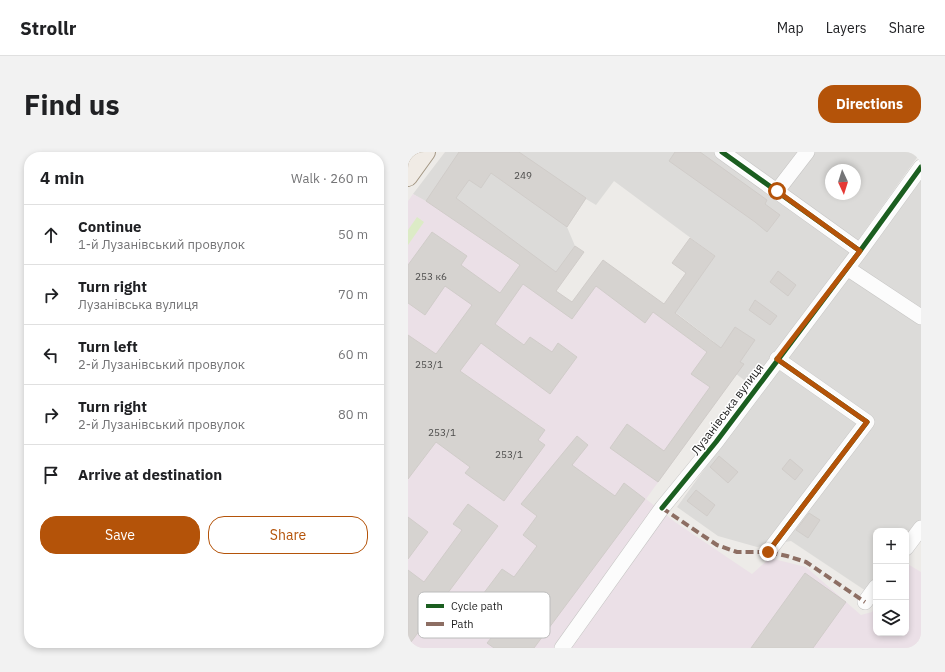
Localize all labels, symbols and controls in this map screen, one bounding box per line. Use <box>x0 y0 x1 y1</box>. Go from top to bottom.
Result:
text: Strollr <box>20 16 76 40</box>
text: Map <box>777 19 804 37</box>
text: Layers <box>826 19 867 37</box>
text: Share <box>889 19 925 37</box>
button: Directions <box>818 85 921 123</box>
text: Find us <box>24 86 120 123</box>
north arrow <box>825 164 861 200</box>
text: 4 min <box>40 167 84 189</box>
house number: 249 <box>514 169 532 182</box>
text: Walk · 260 m <box>291 170 368 187</box>
route start <box>768 182 786 200</box>
text: Continue <box>78 217 142 236</box>
icon: ahead <box>40 224 62 246</box>
text: 50 m <box>338 226 368 243</box>
text: 1-й Лузанівський провулок <box>78 236 245 253</box>
house number: 253 к6 <box>415 270 447 283</box>
text: Turn right <box>78 277 147 296</box>
icon: right <box>40 284 62 306</box>
text: 70 m <box>338 286 368 303</box>
text: Лузанівська вулиця <box>78 296 198 313</box>
text: Turn left <box>78 337 138 356</box>
icon: left <box>40 344 62 366</box>
text: 60 m <box>338 346 368 363</box>
text: 2-й Лузанівський провулок <box>78 356 245 373</box>
house number: 253/1 <box>415 358 443 371</box>
street label: Лузанівська вулиця <box>688 360 766 458</box>
text: Turn right <box>78 397 147 416</box>
icon: right <box>40 404 62 426</box>
text: 80 m <box>338 406 368 423</box>
text: 2-й Лузанівський провулок <box>78 416 245 433</box>
house number: 253/1 <box>428 426 456 439</box>
house number: 253/1 <box>495 448 523 461</box>
icon: arrive <box>40 464 62 486</box>
text: Arrive at destination <box>78 465 222 484</box>
button: Save <box>40 516 200 554</box>
button: Share <box>208 516 368 554</box>
map controls <box>873 528 909 636</box>
button: + <box>873 528 909 564</box>
route end <box>759 543 777 561</box>
button: − <box>873 564 909 600</box>
legend <box>418 592 550 638</box>
text: Cycle path <box>451 599 503 613</box>
button: layers <box>873 600 909 636</box>
text: Path <box>451 617 474 631</box>

